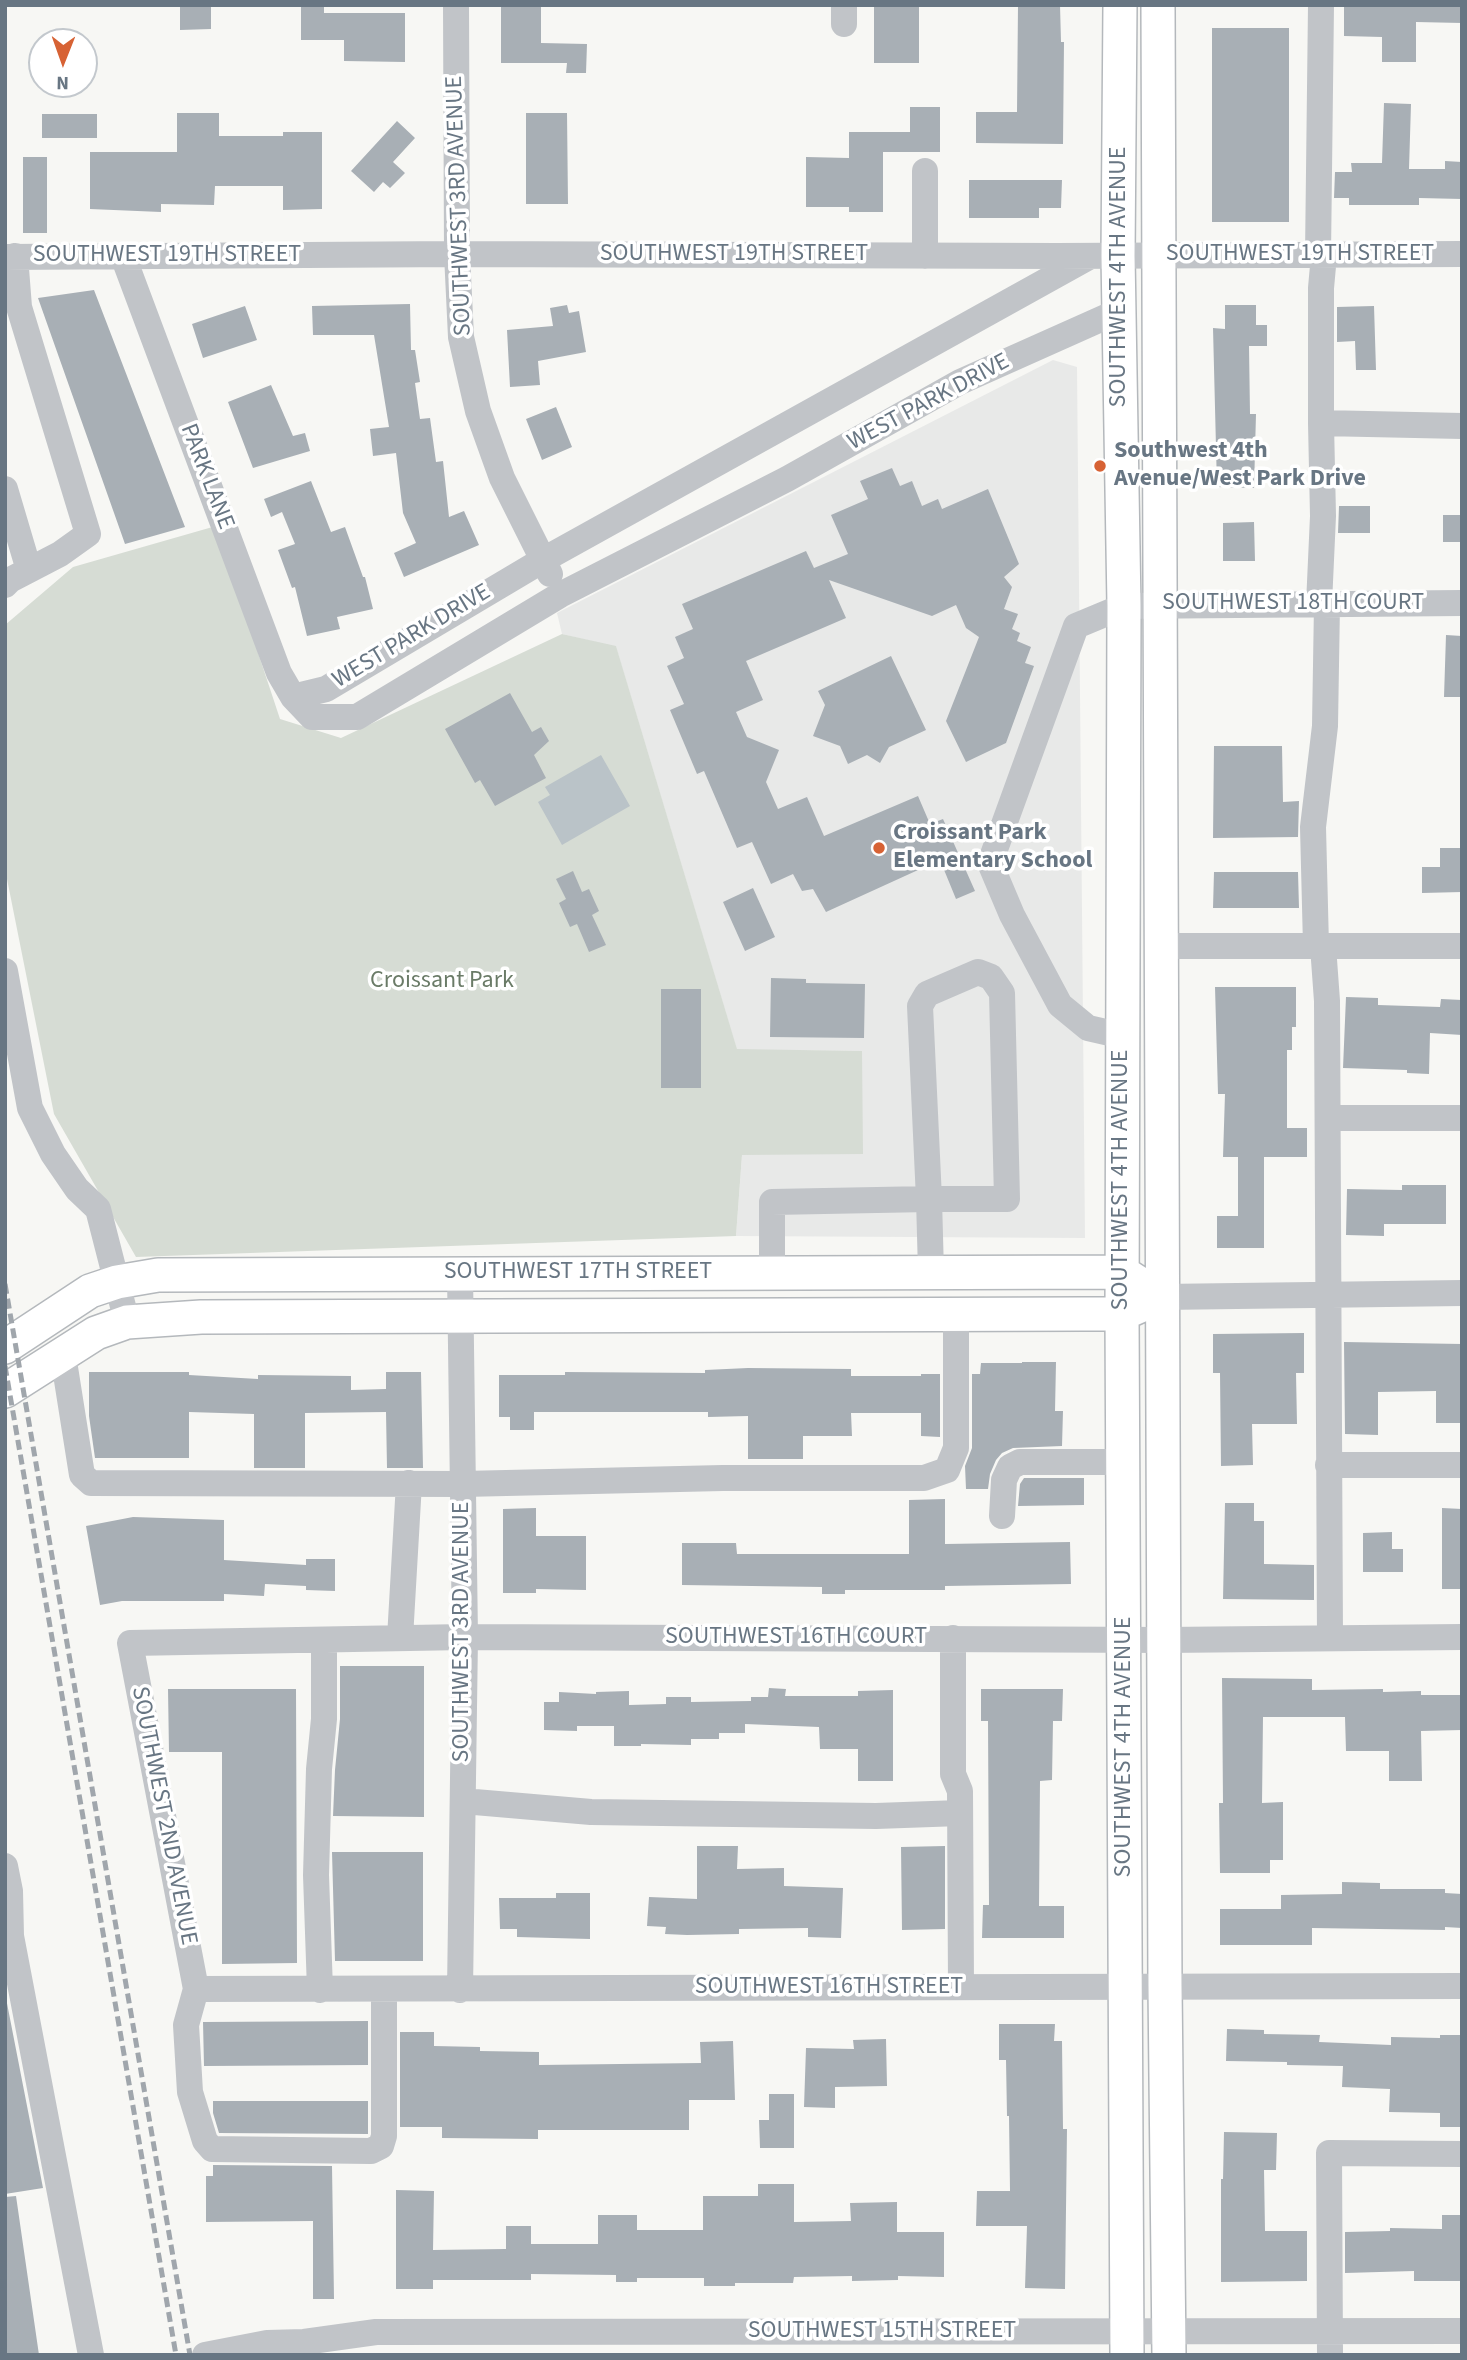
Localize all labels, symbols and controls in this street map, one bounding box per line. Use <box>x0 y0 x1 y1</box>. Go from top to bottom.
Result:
north arrow <box>28 28 98 98</box>
text: N <box>56 69 69 96</box>
street label: SOUTHWEST 3RD AVENUE <box>441 75 479 337</box>
street label: SOUTHWEST 4TH AVENUE <box>1106 147 1134 407</box>
street label: SOUTHWEST 19TH STREET <box>600 241 868 269</box>
street label: SOUTHWEST 19TH STREET <box>1166 241 1434 269</box>
street label: SOUTHWEST 19TH STREET <box>33 242 301 270</box>
street label: WEST PARK DRIVE <box>843 348 1015 458</box>
street label: PARK LANE <box>173 420 239 534</box>
place label: Southwest 4th Avenue/West Park Drive <box>1114 438 1366 494</box>
marker: Southwest 4th Avenue/West Park Drive <box>1092 458 1108 474</box>
street label: WEST PARK DRIVE <box>328 579 496 695</box>
street label: SOUTHWEST 18TH COURT <box>1162 590 1424 618</box>
place label: Croissant Park Elementary School <box>893 820 1092 876</box>
marker: Croissant Park Elementary School <box>871 840 887 856</box>
park label: Croissant Park <box>370 968 514 996</box>
street label: SOUTHWEST 4TH AVENUE <box>1108 1050 1136 1310</box>
street label: SOUTHWEST 17TH STREET <box>444 1259 712 1287</box>
street label: SOUTHWEST 3RD AVENUE <box>449 1502 477 1762</box>
street label: SOUTHWEST 4TH AVENUE <box>1111 1617 1139 1877</box>
street label: SOUTHWEST 16TH COURT <box>665 1624 927 1652</box>
street label: SOUTHWEST 2ND AVENUE <box>124 1684 202 1948</box>
street label: SOUTHWEST 16TH STREET <box>695 1974 963 2002</box>
street label: SOUTHWEST 15TH STREET <box>748 2318 1016 2346</box>

